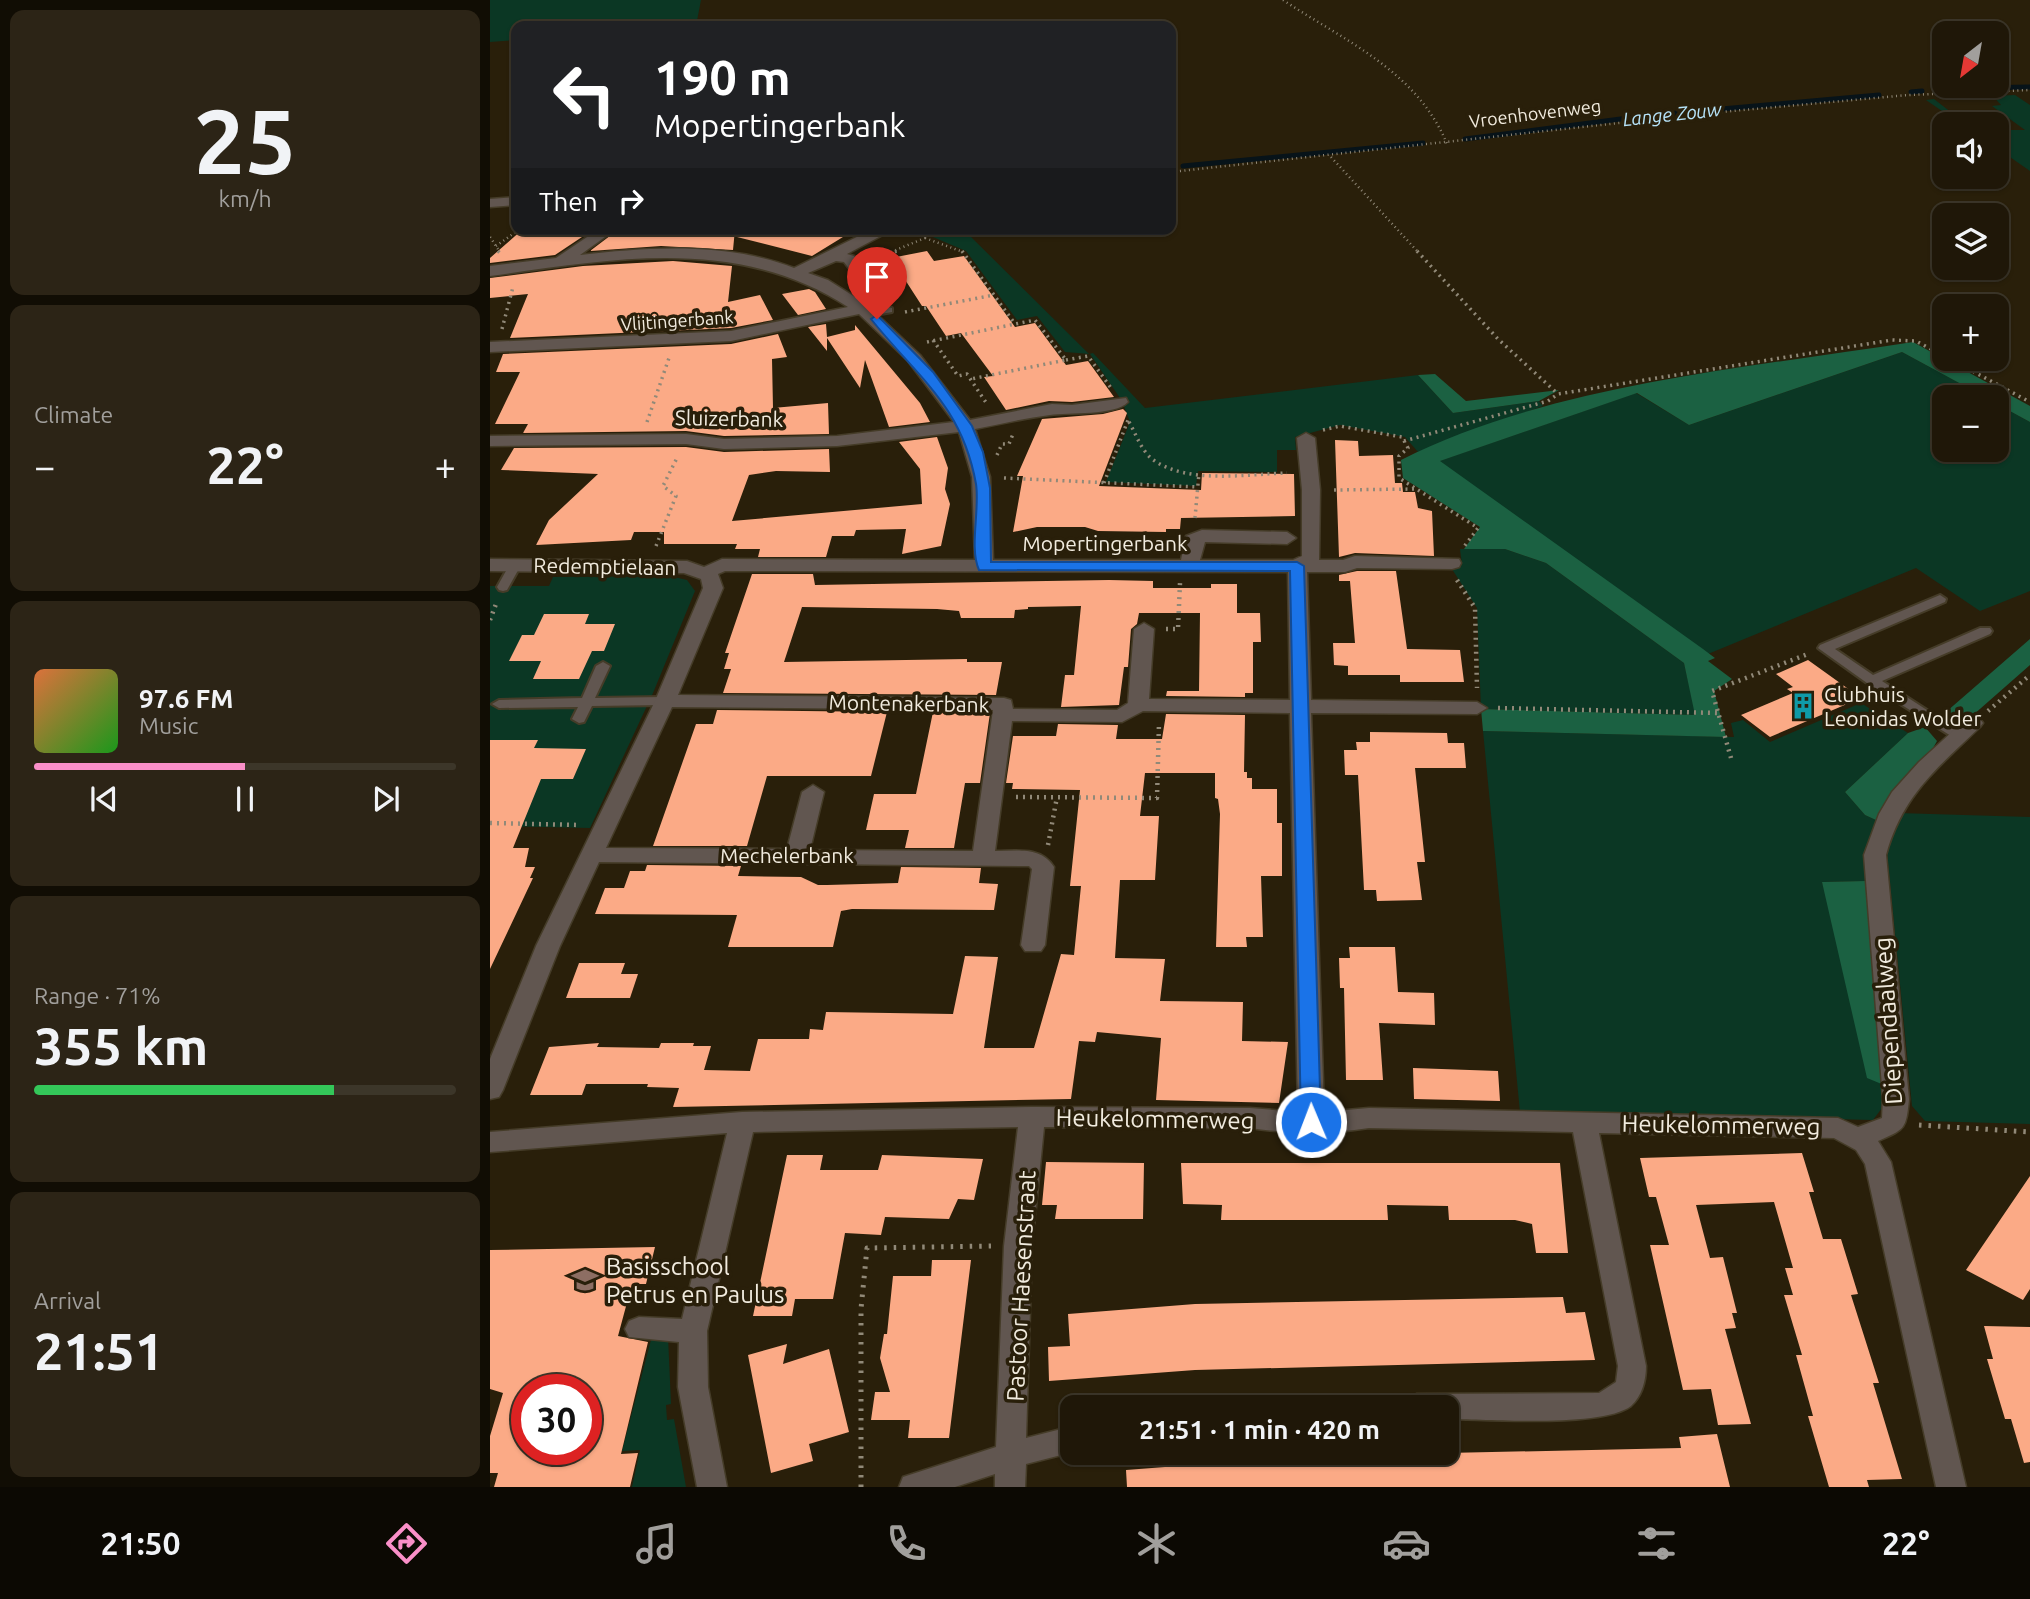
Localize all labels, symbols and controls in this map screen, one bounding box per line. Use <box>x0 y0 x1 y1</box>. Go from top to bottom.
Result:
north arrow <box>1932 21 2009 98</box>
map controls <box>1932 21 2009 462</box>
icon: left <box>539 49 630 140</box>
text: 190 m <box>654 49 791 104</box>
text: 25 <box>194 89 296 191</box>
street label: Vroenhovenweg <box>1468 95 1602 131</box>
water label: Lange Zouw <box>1622 98 1724 130</box>
text: Mopertingerbank <box>654 107 905 143</box>
button: sound <box>1932 112 2009 189</box>
icon: right <box>612 182 650 220</box>
text: km/h <box>218 186 272 211</box>
text: Then <box>539 187 598 216</box>
button: layers <box>1932 203 2009 280</box>
pin <box>847 247 907 319</box>
icon: arrive <box>858 258 896 296</box>
button: + <box>1932 294 2009 371</box>
street label: Vlijtingerbank <box>620 306 734 334</box>
button: − <box>1932 385 2009 462</box>
text: Climate <box>34 402 113 427</box>
street label: Sluizerbank <box>675 405 784 431</box>
text: 22° <box>206 436 284 494</box>
text: − <box>34 445 55 487</box>
text: + <box>435 445 456 487</box>
street label: Mopertingerbank <box>1022 531 1188 555</box>
street label: Redemptielaan <box>533 553 677 579</box>
place label: Clubhuis Leonidas Wolder <box>1824 682 1981 730</box>
text: 97.6 FM <box>139 684 233 713</box>
street label: Montenakerbank <box>829 690 990 716</box>
building icon: Clubhuis Leonidas Wolder <box>1788 691 1818 721</box>
text: Music <box>139 713 198 738</box>
icon: previous <box>85 780 123 818</box>
icon: pause <box>226 780 264 818</box>
icon: next <box>367 780 405 818</box>
street label: Mechelerbank <box>720 843 854 867</box>
street label: Diependaalweg <box>1869 936 1907 1106</box>
text: Range · 71% <box>34 983 161 1008</box>
text: 355 km <box>34 1017 208 1075</box>
position arrow <box>1274 1085 1348 1159</box>
street label: Heukelommerweg <box>1055 1104 1255 1134</box>
street label: Heukelommerweg <box>1621 1110 1821 1140</box>
street label: Pastoor Haesenstraat <box>1001 1169 1041 1402</box>
place label: Basisschool Petrus en Paulus <box>606 1253 784 1308</box>
school or university icon: Basisschool Petrus en Paulus <box>570 1265 600 1295</box>
text: Arrival <box>34 1288 101 1313</box>
text: 21:51 <box>34 1322 164 1380</box>
speed limit sign: 30 <box>511 1374 602 1465</box>
text: 21:51 · 1 min · 420 m <box>1139 1415 1380 1444</box>
icon: directions <box>382 1519 431 1568</box>
icon: music <box>632 1519 681 1568</box>
icon: phone <box>882 1519 931 1568</box>
icon: climate <box>1132 1519 1181 1568</box>
icon: car <box>1382 1519 1431 1568</box>
icon: filters <box>1632 1519 1681 1568</box>
text: 21:50 <box>101 1525 181 1561</box>
text: 22° <box>1882 1525 1929 1561</box>

